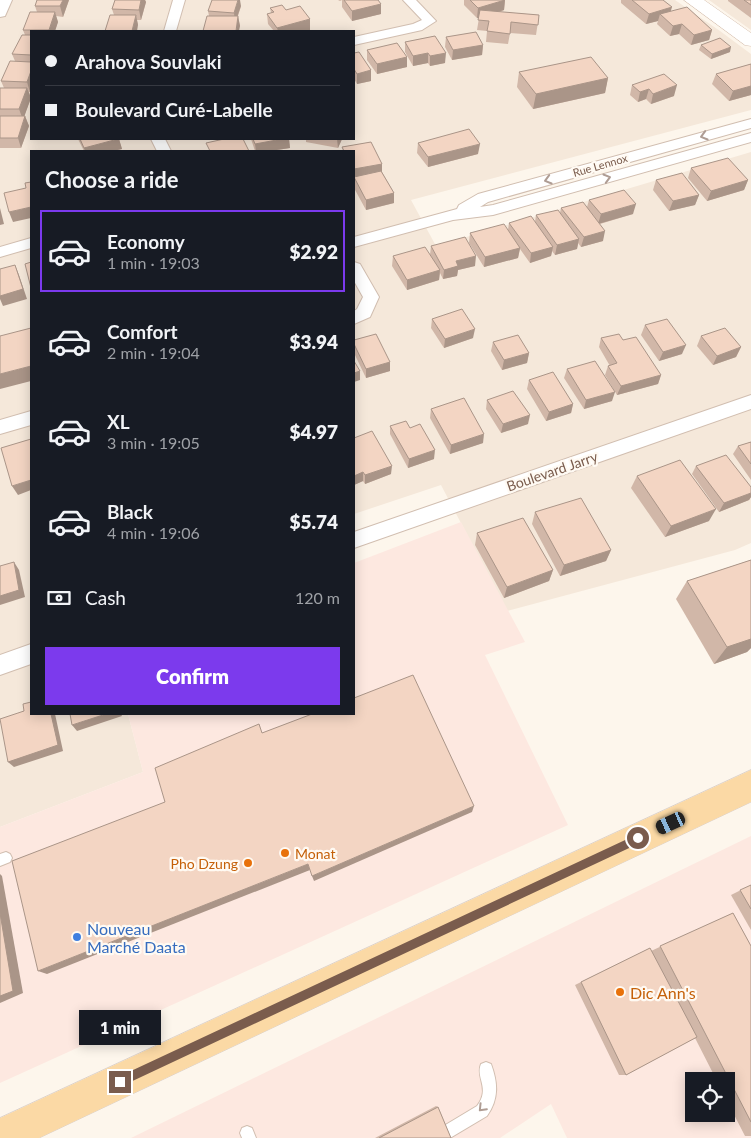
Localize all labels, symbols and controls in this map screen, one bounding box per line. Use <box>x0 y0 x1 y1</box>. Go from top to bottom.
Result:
text: Arahova Souvlaki <box>75 50 222 73</box>
text: Boulevard Curé-Labelle <box>75 98 273 121</box>
one-way arrow <box>700 130 709 140</box>
street label: Rue Lennox <box>571 151 629 179</box>
text: Choose a ride <box>45 166 179 193</box>
one-way arrow <box>603 173 611 183</box>
one-way arrow <box>544 174 552 184</box>
icon: car <box>47 229 92 274</box>
text: Economy <box>107 230 185 253</box>
text: $2.92 <box>289 240 338 263</box>
text: 1 min · 19:03 <box>107 253 200 272</box>
icon: car <box>47 319 92 364</box>
text: Comfort <box>107 320 178 343</box>
text: $3.94 <box>289 330 338 353</box>
text: 2 min · 19:04 <box>107 343 200 362</box>
icon: car <box>47 409 92 454</box>
text: XL <box>107 410 130 433</box>
text: $4.97 <box>289 420 338 443</box>
text: 3 min · 19:05 <box>107 433 200 452</box>
street label: Boulevard Jarry <box>504 447 600 495</box>
icon: car <box>47 499 92 544</box>
text: Black <box>107 500 153 523</box>
text: $5.74 <box>289 510 338 533</box>
text: 4 min · 19:06 <box>107 523 200 542</box>
icon: cash <box>45 584 73 612</box>
text: Cash <box>85 586 126 609</box>
text: 120 m <box>295 588 340 607</box>
button: Confirm <box>45 647 340 705</box>
car <box>654 810 687 836</box>
route start <box>627 827 649 849</box>
place label: Monat <box>295 845 335 862</box>
marker: Monat <box>279 847 291 859</box>
place label: Pho Dzung <box>171 855 238 872</box>
marker: Pho Dzung <box>242 857 254 869</box>
place label: Nouveau Marché Daata <box>87 919 186 956</box>
marker: Nouveau Marché Daata <box>71 931 83 943</box>
place label: Dic Ann's <box>630 983 696 1002</box>
marker: Dic Ann's <box>614 986 626 998</box>
callout: 1 min <box>79 1010 161 1044</box>
text: 1 min <box>100 1018 140 1037</box>
route end <box>109 1071 131 1093</box>
map controls <box>685 1072 735 1122</box>
button: locate <box>685 1072 735 1122</box>
one-way arrow <box>479 1103 488 1112</box>

